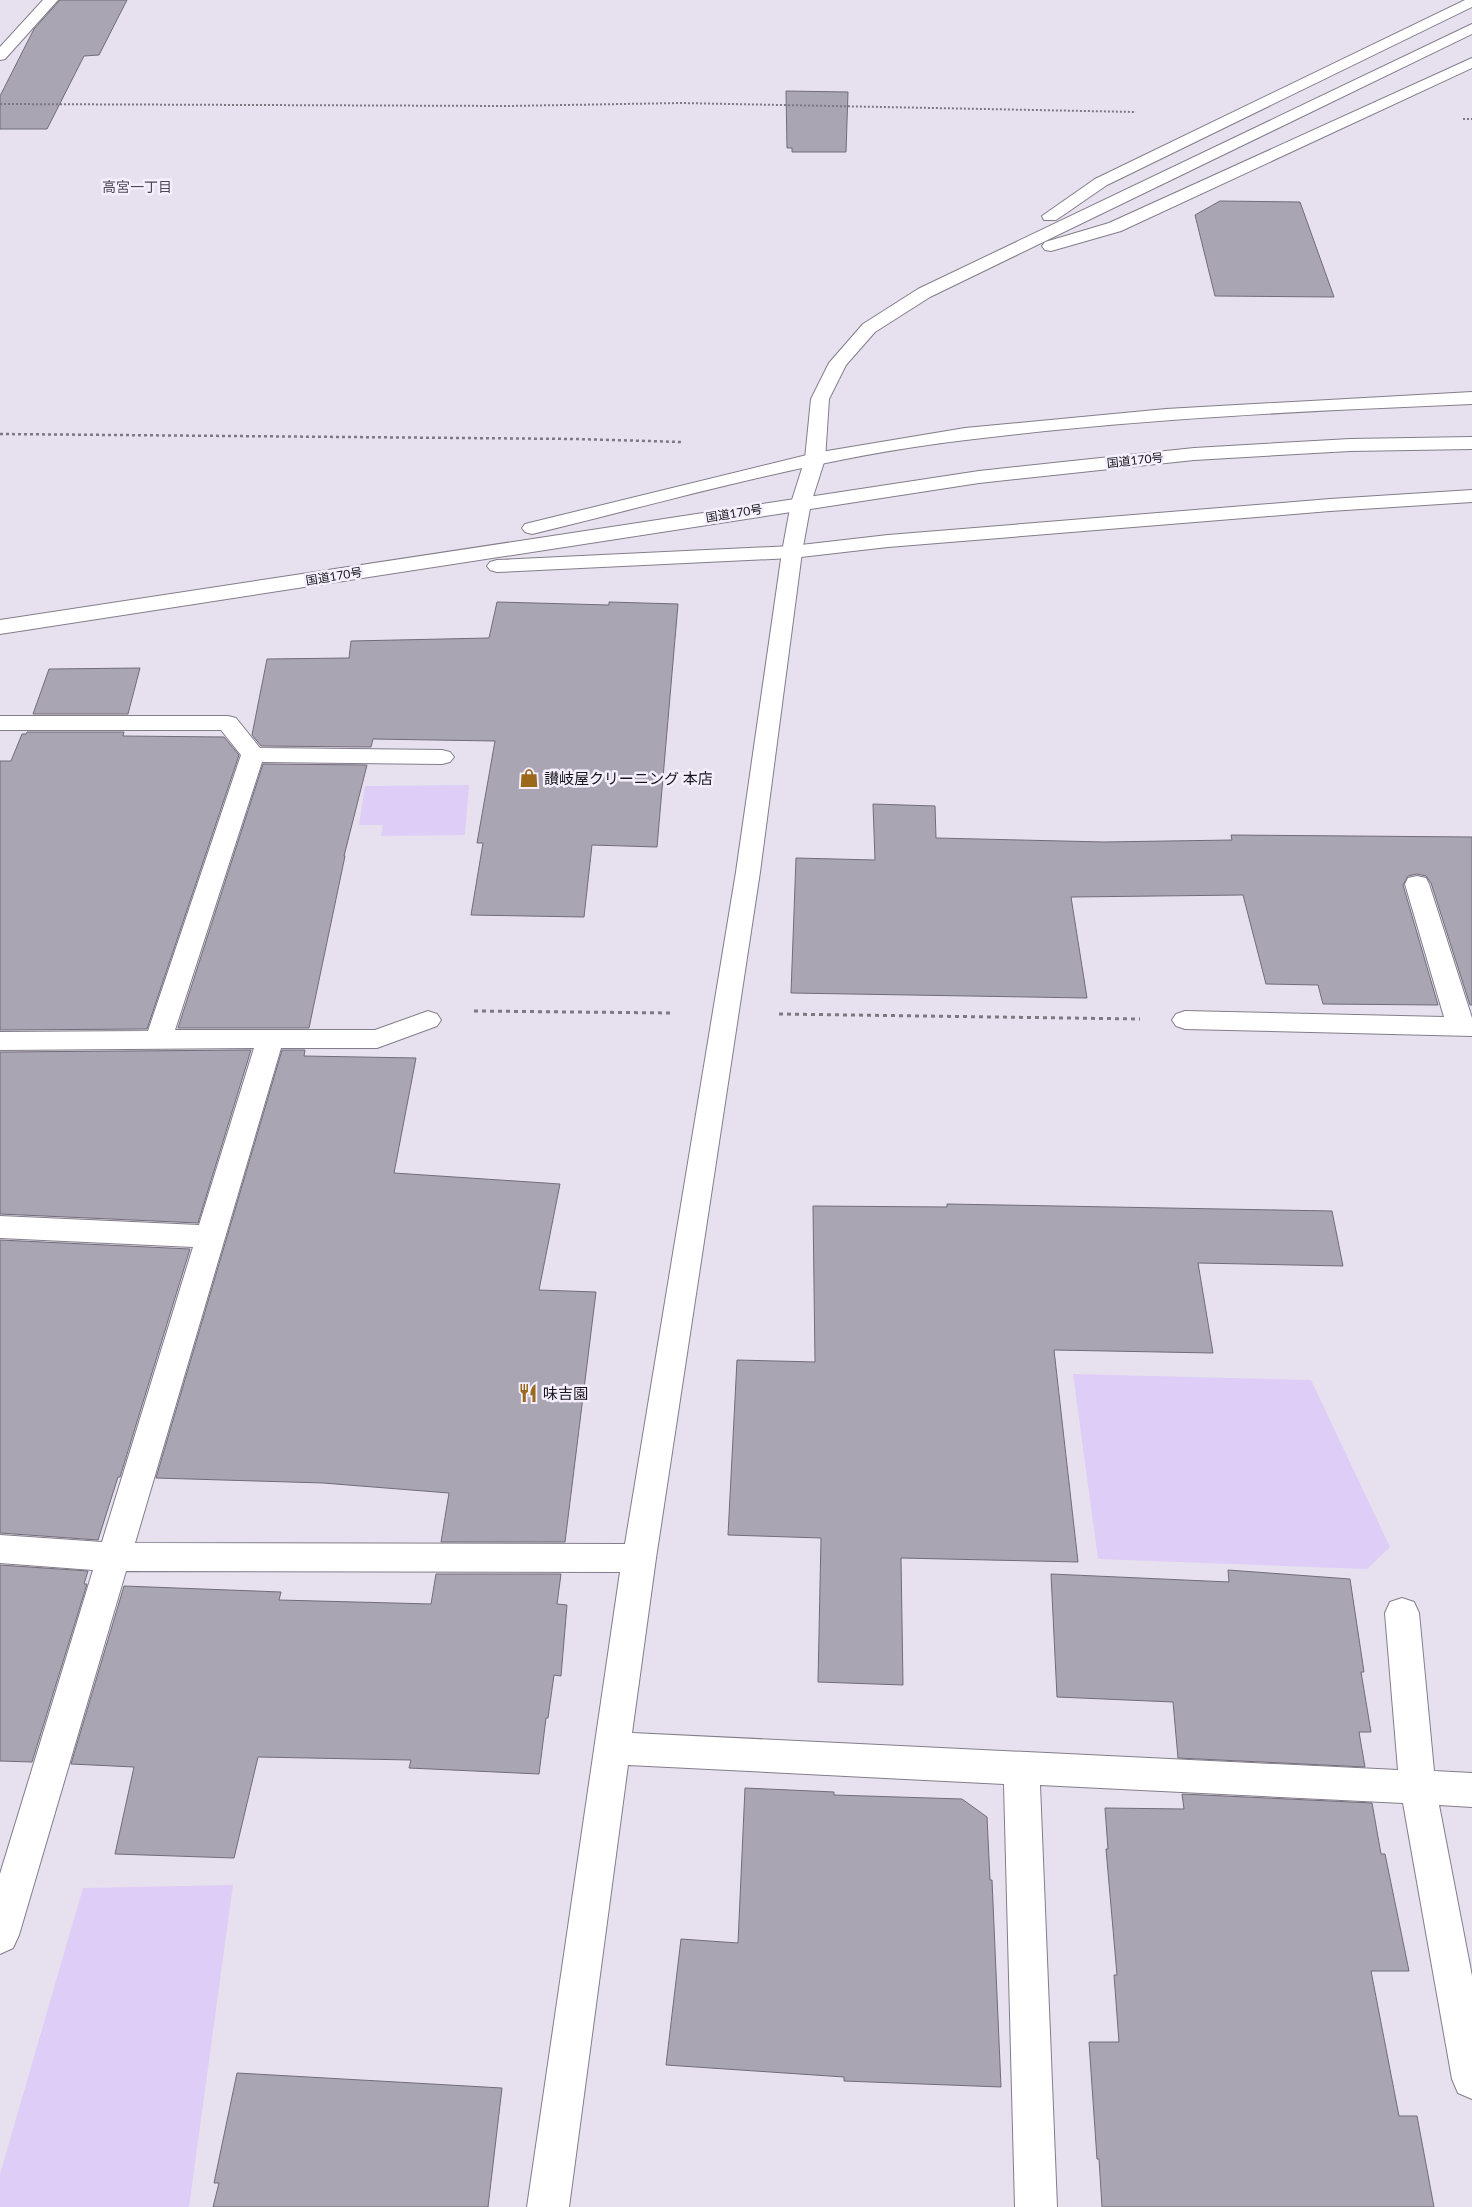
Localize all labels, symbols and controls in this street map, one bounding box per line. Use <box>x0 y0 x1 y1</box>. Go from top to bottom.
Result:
district label: 高宮一丁目 <box>102 178 172 195</box>
street label: 国道170号 <box>1106 450 1164 470</box>
street label: 国道170号 <box>705 501 763 525</box>
street label: 国道170号 <box>305 564 363 588</box>
shop icon: 讃岐屋クリーニング 本店 <box>518 767 540 789</box>
place label: 讃岐屋クリーニング 本店 <box>544 769 713 787</box>
restaurant icon: 味吉園 <box>517 1382 539 1404</box>
place label: 味吉園 <box>543 1384 588 1402</box>

